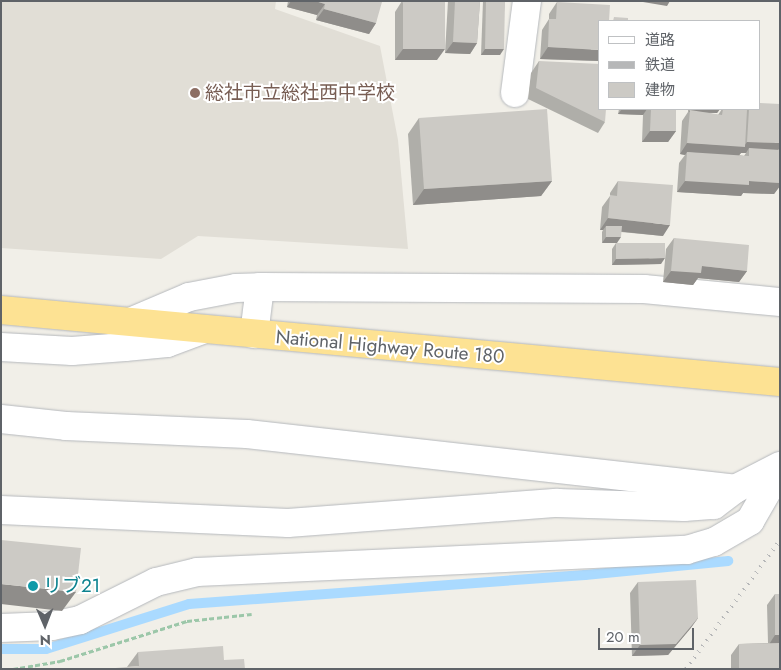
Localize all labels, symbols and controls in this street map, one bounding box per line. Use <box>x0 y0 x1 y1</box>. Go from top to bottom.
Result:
legend <box>598 20 761 110</box>
text: 道路 <box>645 29 675 51</box>
text: 鉄道 <box>645 54 675 76</box>
text: 建物 <box>645 79 675 101</box>
place label: 総社市立総社西中学校 <box>205 82 395 104</box>
marker: 総社市立総社西中学校 <box>189 87 201 99</box>
street label: National Highway Route 180 <box>275 326 505 368</box>
place label: リブ21 <box>43 575 100 597</box>
marker: リブ21 <box>27 580 39 592</box>
north arrow <box>20 600 70 650</box>
scale bar <box>601 618 697 650</box>
text: 20 m <box>606 626 640 648</box>
text: N <box>40 630 51 650</box>

